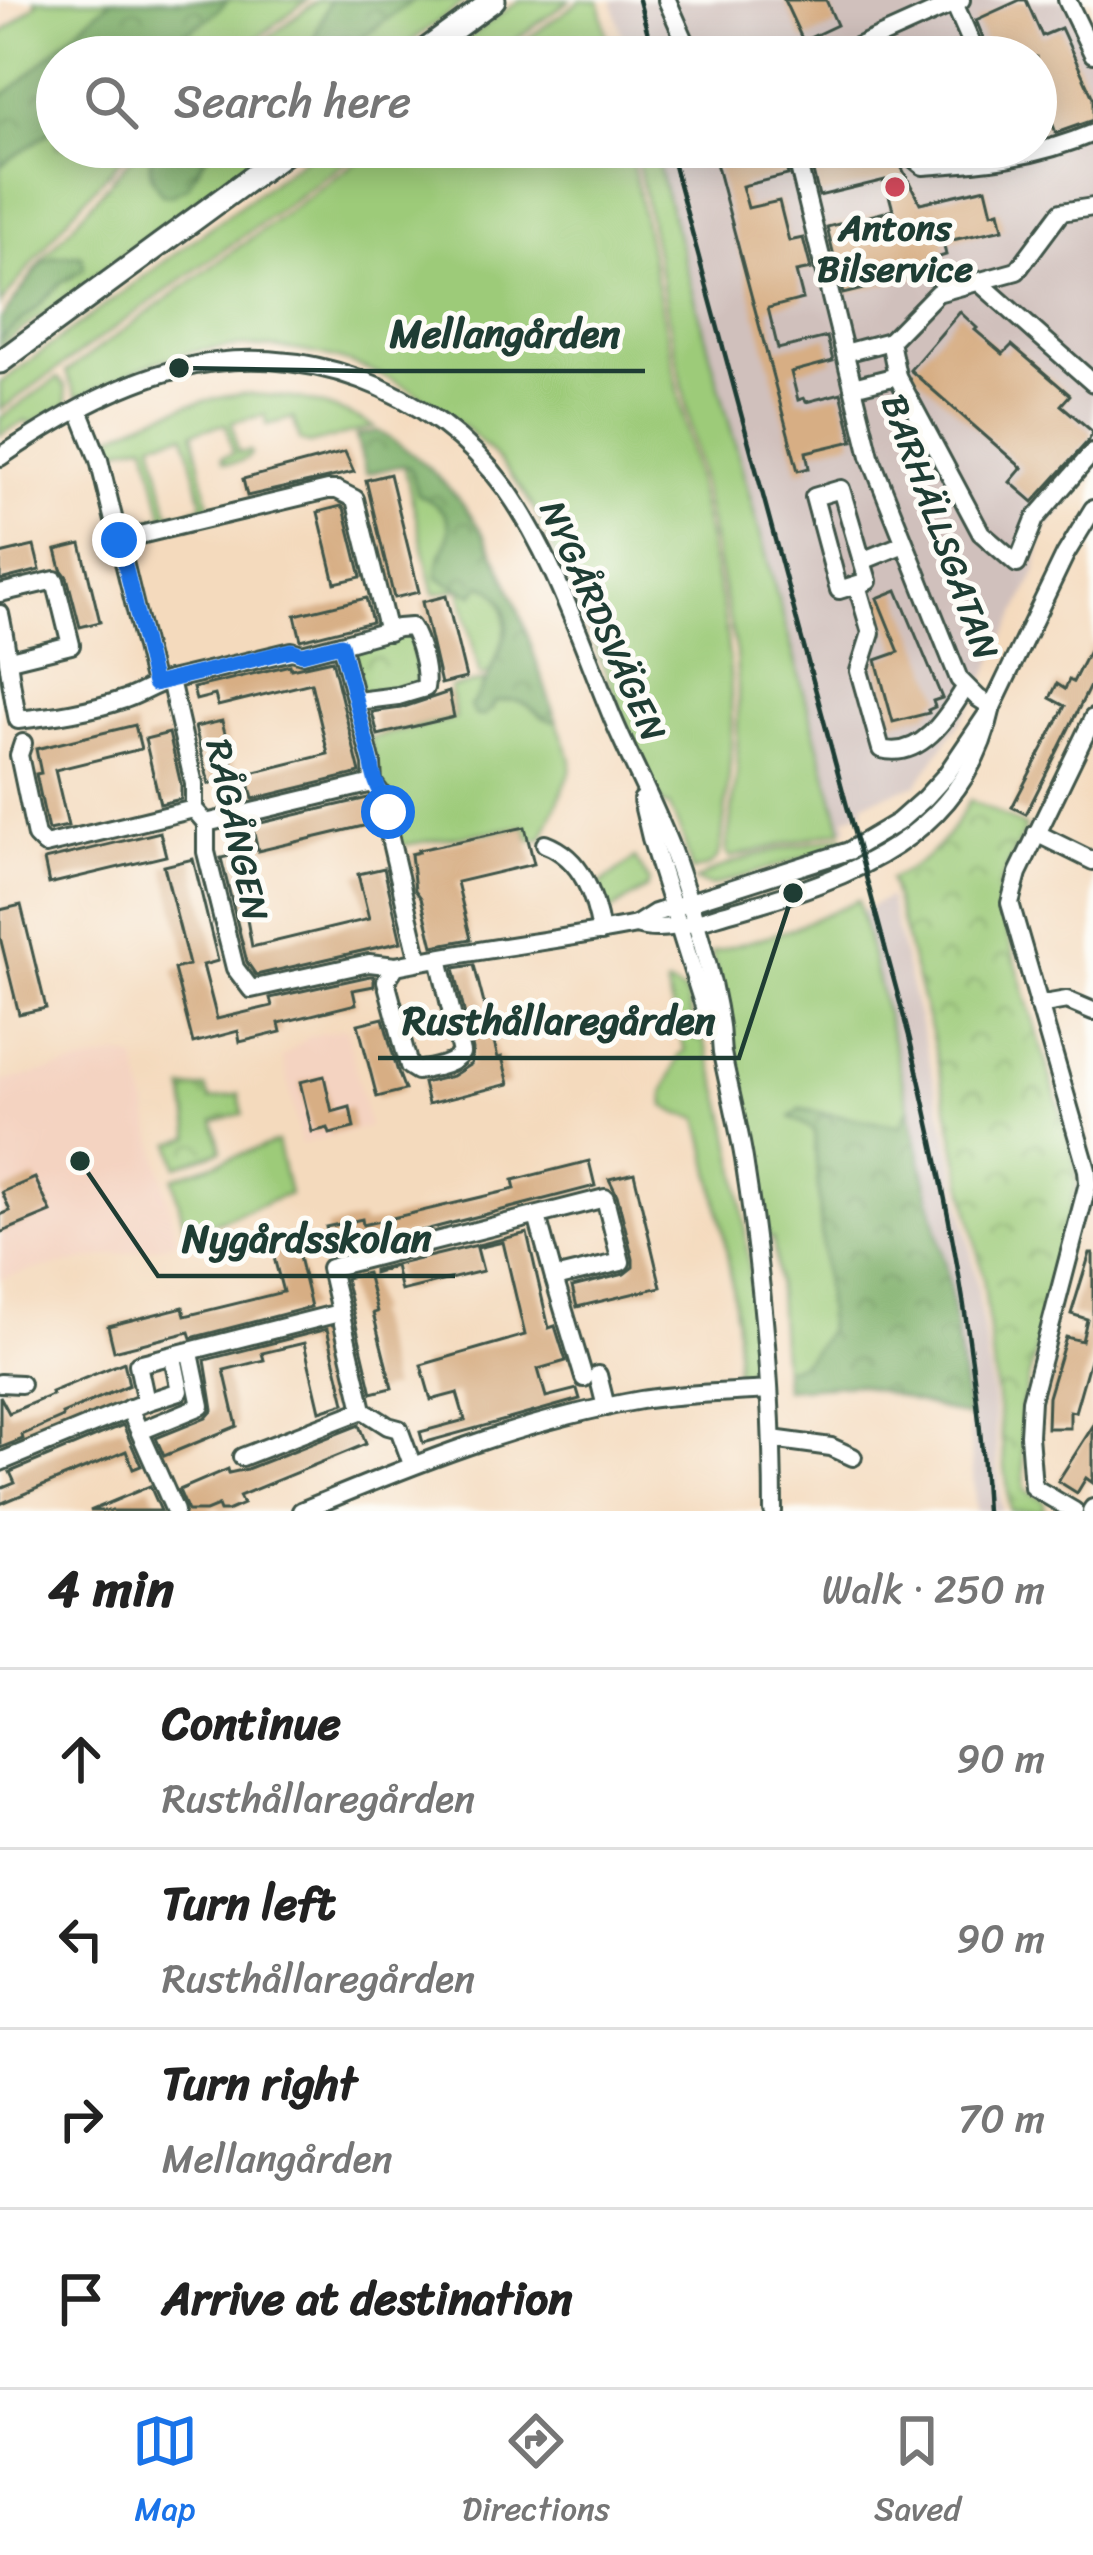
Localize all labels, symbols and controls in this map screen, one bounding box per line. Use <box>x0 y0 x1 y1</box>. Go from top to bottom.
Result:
search box <box>36 36 1057 168</box>
text: Search here <box>174 62 411 142</box>
icon: search <box>78 69 144 135</box>
marker: Antons Bilservice <box>882 174 908 200</box>
place label: Antons Bilservice <box>817 196 973 301</box>
callout: Mellangården <box>366 296 645 371</box>
text: Mellangården <box>389 299 620 368</box>
street label: BARHÄLLSGATAN <box>862 385 1018 669</box>
street label: NYGÅRDSVÄGEN <box>521 490 685 752</box>
route end <box>92 513 146 567</box>
street label: RÅGÅNGEN <box>187 733 287 927</box>
route start <box>361 785 415 839</box>
callout: Rusthållaregården <box>378 983 739 1058</box>
text: Rusthållaregården <box>401 986 716 1055</box>
callout: Nygårdsskolan <box>158 1201 455 1276</box>
text: Nygårdsskolan <box>181 1204 433 1273</box>
text: 4 min <box>48 1544 174 1634</box>
text: Walk · 250 m <box>822 1555 1045 1624</box>
text: Continue <box>162 1684 341 1764</box>
text: 90 m <box>956 1724 1045 1793</box>
icon: ahead <box>48 1726 114 1792</box>
text: Rusthållaregården <box>162 1764 475 1833</box>
text: Turn left <box>162 1864 335 1944</box>
text: 90 m <box>956 1904 1045 1973</box>
icon: left <box>48 1906 114 1972</box>
text: Rusthållaregården <box>162 1944 475 2013</box>
text: Turn right <box>162 2044 357 2124</box>
text: 70 m <box>958 2084 1045 2153</box>
icon: right <box>48 2086 114 2152</box>
text: Mellangården <box>162 2124 393 2193</box>
text: Arrive at destination <box>162 2259 572 2339</box>
icon: arrive <box>48 2266 114 2332</box>
tab: Map <box>132 2408 198 2538</box>
tab: Directions <box>462 2408 610 2538</box>
tab: Saved <box>874 2408 961 2538</box>

